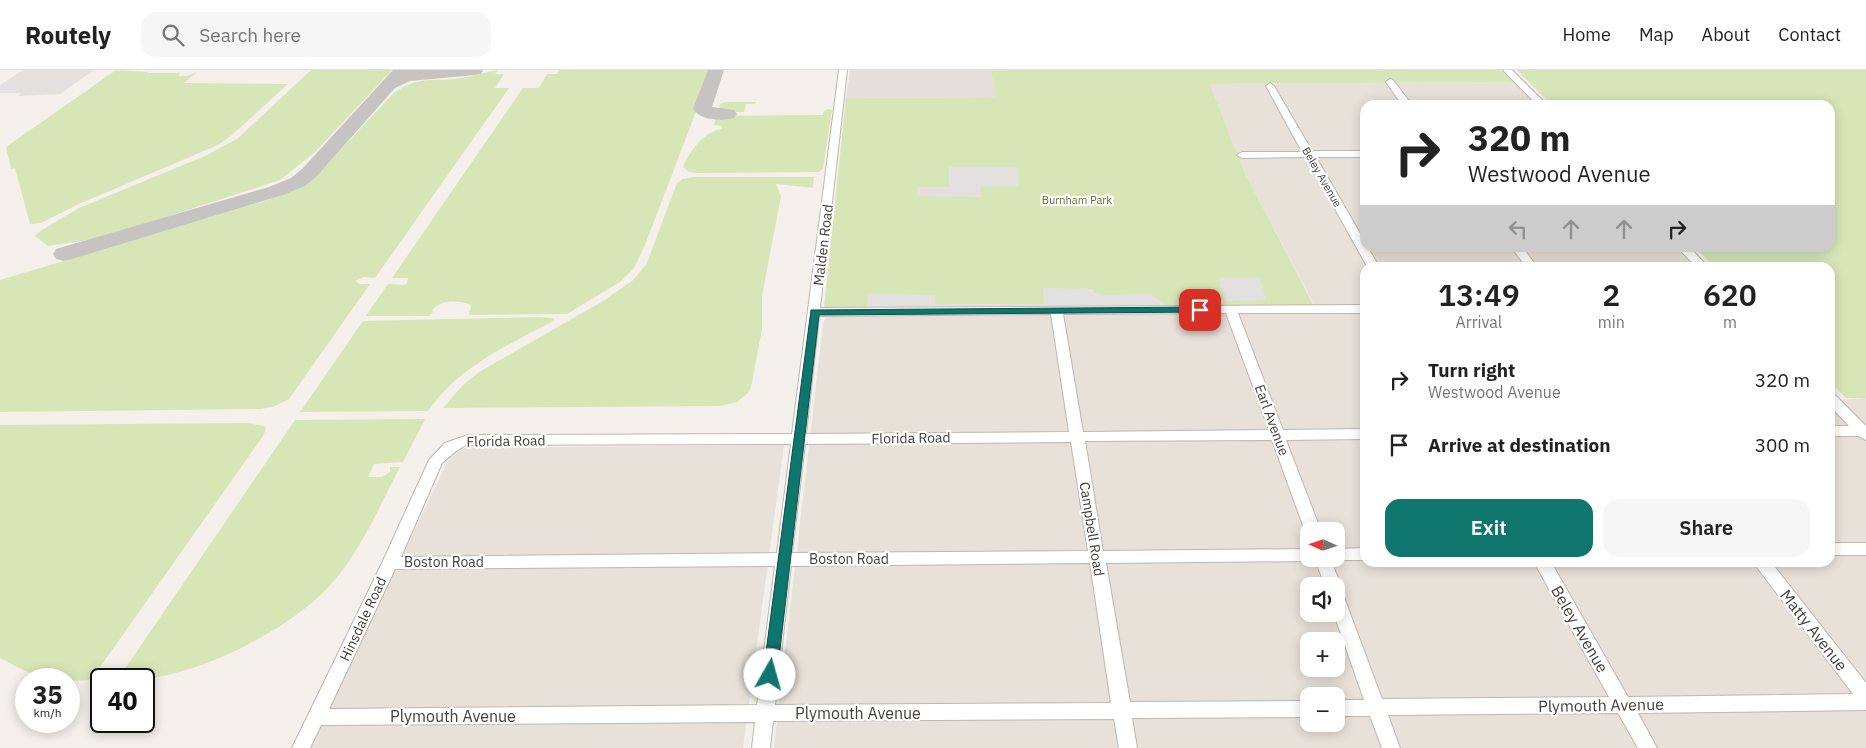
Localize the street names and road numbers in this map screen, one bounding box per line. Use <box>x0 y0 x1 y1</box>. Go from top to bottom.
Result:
street label: Beley Avenue <box>1299 144 1345 210</box>
street label: Malden Road <box>809 203 837 287</box>
street label: Earl Avenue <box>1251 382 1293 458</box>
street label: Florida Road <box>871 428 951 448</box>
street label: Florida Road <box>466 431 546 451</box>
street label: Campbell Road <box>1076 480 1108 578</box>
street label: Boston Road <box>809 550 889 568</box>
street label: Boston Road <box>404 553 484 571</box>
street label: Hinsdale Road <box>336 574 390 664</box>
street label: Beley Avenue <box>1547 582 1613 676</box>
street label: Matty Avenue <box>1776 585 1852 675</box>
street label: Plymouth Avenue <box>1538 694 1664 716</box>
street label: Plymouth Avenue <box>795 703 921 723</box>
street label: Plymouth Avenue <box>390 706 516 726</box>

